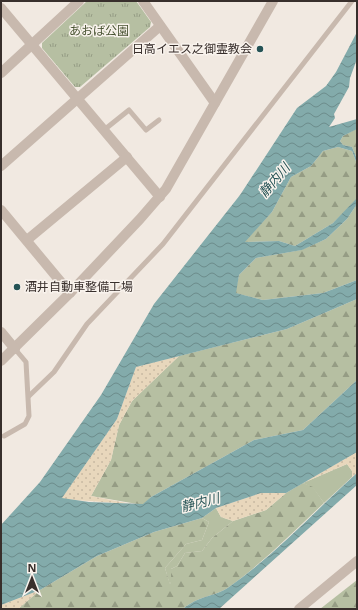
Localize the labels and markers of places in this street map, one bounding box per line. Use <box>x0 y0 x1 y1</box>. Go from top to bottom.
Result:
place label: 日高イエス之御霊教会 <box>132 40 252 57</box>
marker: 日高イエス之御霊教会 <box>255 44 265 54</box>
place label: 酒井自動車整備工場 <box>25 278 133 295</box>
marker: 酒井自動車整備工場 <box>12 282 22 292</box>

